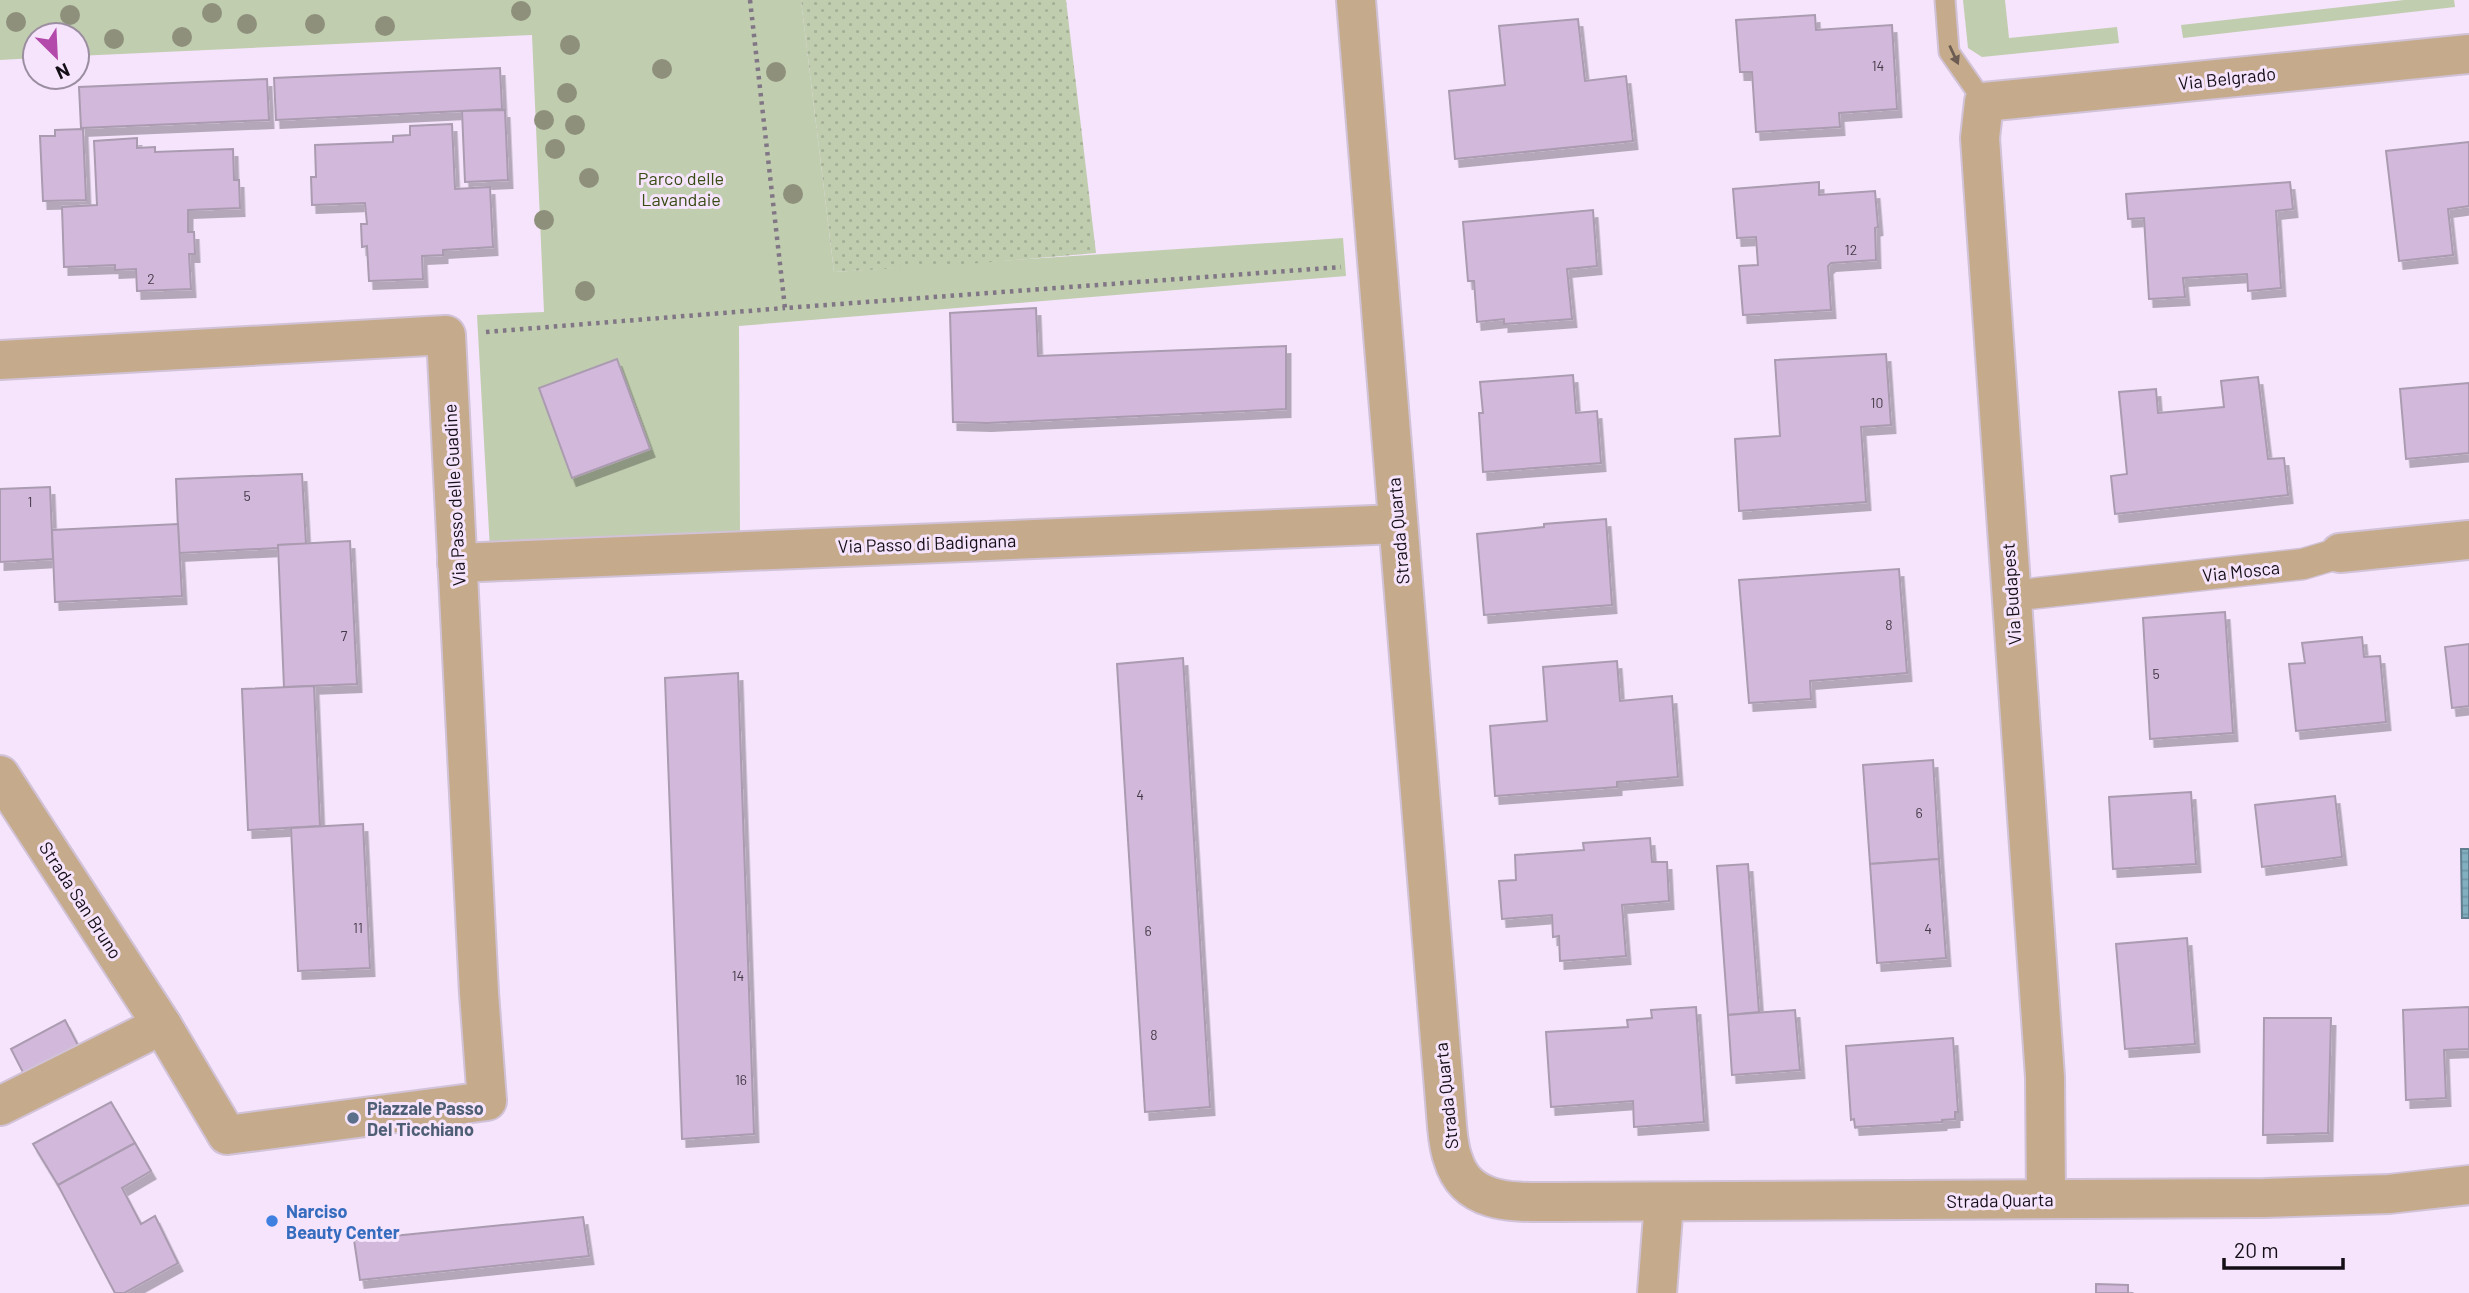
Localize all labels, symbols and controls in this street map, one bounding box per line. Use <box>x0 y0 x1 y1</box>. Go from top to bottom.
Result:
north arrow <box>21 21 91 91</box>
one-way arrow <box>1948 45 1960 65</box>
house number: 14 <box>1872 57 1884 74</box>
text: N <box>53 59 74 85</box>
street label: Via Belgrado <box>2177 62 2277 94</box>
park label: Parco delle Lavandaie <box>638 167 724 210</box>
house number: 12 <box>1845 241 1857 258</box>
house number: 2 <box>147 270 155 287</box>
house number: 10 <box>1871 394 1883 411</box>
street label: Via Passo delle Guadine <box>438 403 470 587</box>
street label: Strada Quarta <box>1382 477 1414 585</box>
house number: 5 <box>243 487 251 504</box>
house number: 1 <box>28 493 32 510</box>
street label: Via Passo di Badignana <box>837 529 1017 557</box>
street label: Via Budapest <box>1996 542 2026 646</box>
street label: Via Mosca <box>2201 556 2281 586</box>
house number: 8 <box>1885 616 1893 633</box>
house number: 7 <box>341 627 348 644</box>
house number: 5 <box>2152 665 2160 682</box>
house number: 4 <box>1136 786 1144 803</box>
house number: 6 <box>1915 804 1923 821</box>
street label: Strada San Bruno <box>35 837 127 963</box>
house number: 11 <box>353 919 363 936</box>
house number: 4 <box>1924 920 1932 937</box>
house number: 6 <box>1144 922 1152 939</box>
house number: 14 <box>732 967 744 984</box>
house number: 8 <box>1150 1026 1158 1043</box>
street label: Strada Quarta <box>1429 1042 1463 1150</box>
house number: 16 <box>735 1071 747 1088</box>
place label: Piazzale Passo Del Ticchiano <box>367 1097 484 1140</box>
marker: Piazzale Passo Del Ticchiano <box>345 1110 361 1126</box>
street label: Strada Quarta <box>1946 1188 2054 1212</box>
place label: Narciso Beauty Center <box>286 1200 400 1243</box>
marker: Narciso Beauty Center <box>264 1213 280 1229</box>
scale bar <box>2224 1226 2343 1270</box>
text: 20 m <box>2234 1237 2279 1262</box>

